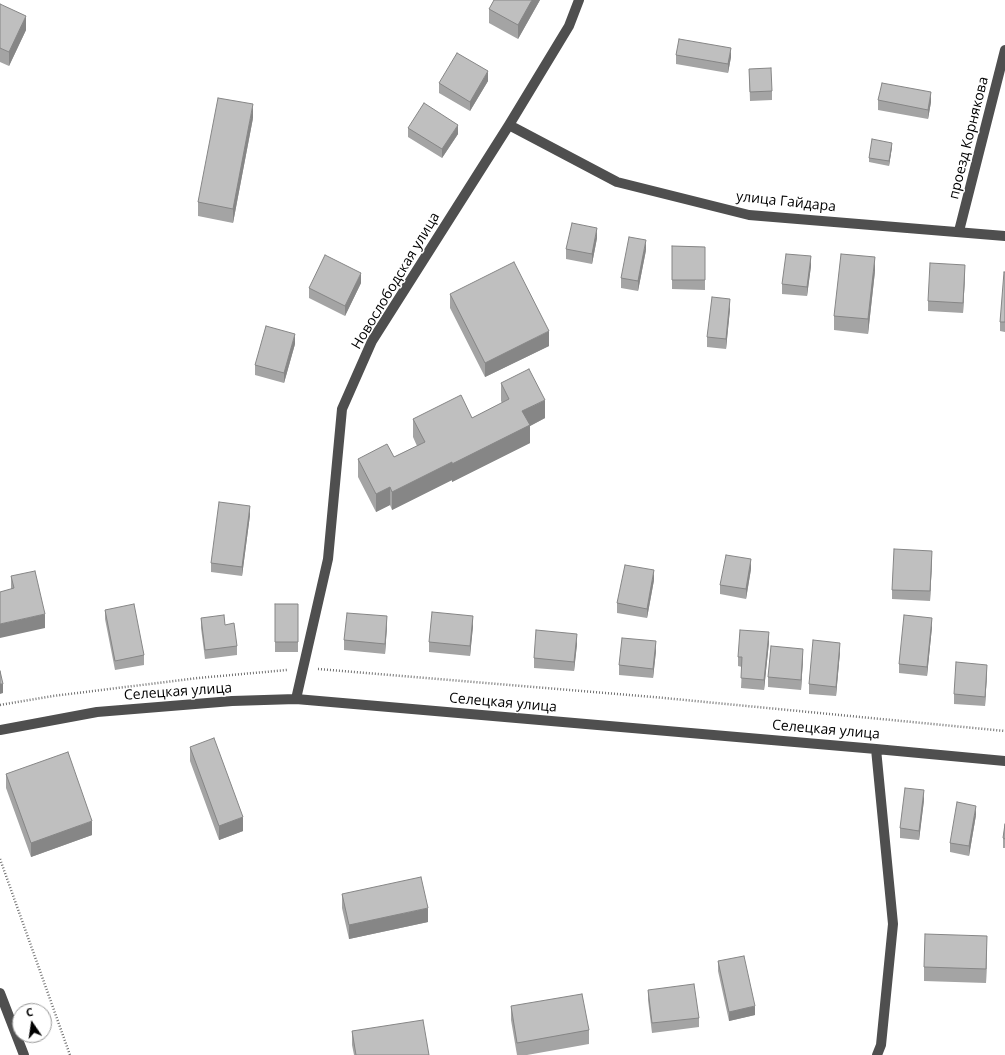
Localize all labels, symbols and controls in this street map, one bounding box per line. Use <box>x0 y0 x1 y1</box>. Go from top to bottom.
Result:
street label: проезд Корнякова <box>946 75 992 201</box>
street label: улица Гайдара <box>735 188 837 216</box>
street label: Новослободская улица <box>348 210 444 352</box>
street label: Селецкая улица <box>123 680 233 704</box>
street label: Селецкая улица <box>448 690 558 716</box>
street label: Селецкая улица <box>771 717 881 743</box>
north arrow <box>12 1003 52 1043</box>
text: С <box>24 1004 35 1020</box>

